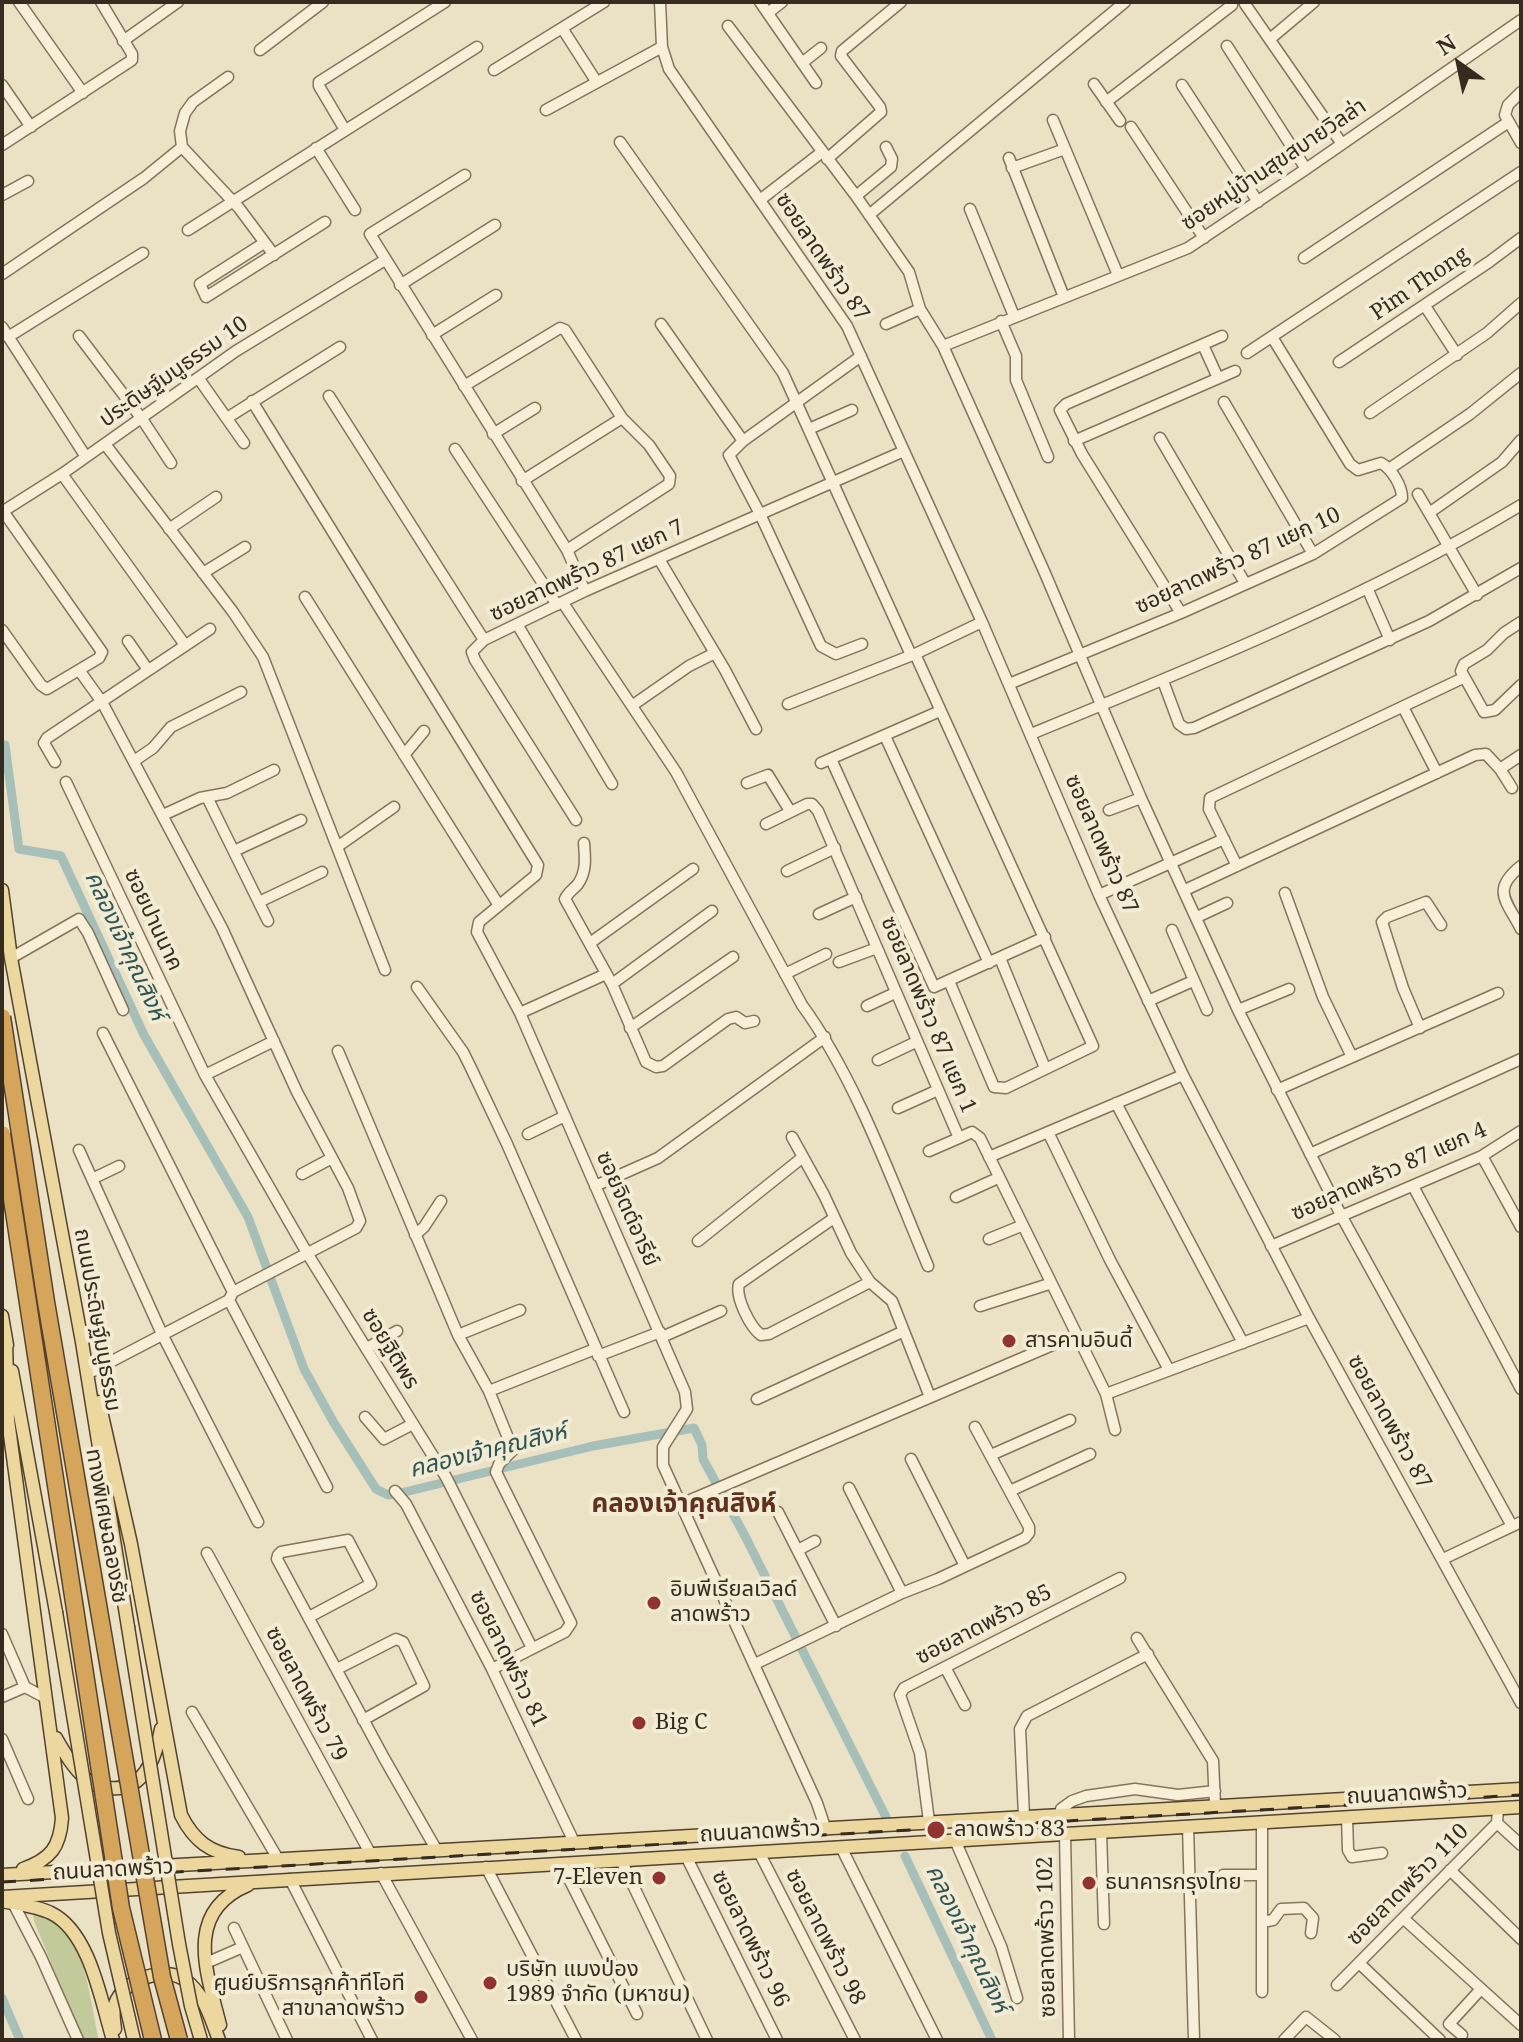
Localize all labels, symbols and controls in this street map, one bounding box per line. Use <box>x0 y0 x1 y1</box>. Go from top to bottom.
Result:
north arrow <box>1419 24 1499 104</box>
text: N <box>1430 27 1461 61</box>
street label: ซอยหมู่บ้านสุขสบายวิลล่า <box>1176 93 1372 237</box>
street label: ซอยลาดพร้าว 87 <box>769 188 875 326</box>
street label: Pim Thong <box>1366 241 1474 327</box>
street label: ประดิษฐ์มนูธรรม 10 <box>95 311 253 433</box>
street label: ซอยลาดพร้าว 87 แยก 10 <box>1131 502 1345 620</box>
street label: ซอยลาดพร้าว 87 แยก 7 <box>486 514 688 628</box>
street label: ซอยลาดพร้าว 87 <box>1059 771 1143 917</box>
street label: ซอยปานนาค <box>118 865 188 975</box>
water label: คลองเจ้าคุณสิงห์ <box>78 867 172 1025</box>
street label: ซอยลาดพร้าว 87 แยก 1 <box>875 913 981 1117</box>
street label: ซอยลาดพร้าว 87 แยก 4 <box>1287 1117 1491 1227</box>
street label: ซอยจิตต์อารีย์ <box>590 1147 664 1271</box>
street label: ถนนประดิษฐ์มนูธรรม <box>68 1226 126 1414</box>
street label: ซอยฐิติพร <box>356 1304 424 1394</box>
place label: สารคามอินดี้ <box>1025 1328 1133 1354</box>
marker: สารคามอินดี้ <box>1000 1332 1018 1350</box>
street label: ซอยลาดพร้าว 87 <box>1341 1350 1437 1494</box>
water label: คลองเจ้าคุณสิงห์ <box>406 1418 570 1484</box>
street label: ทางพิเศษฉลองรัช <box>79 1447 133 1605</box>
district label: คลองเจ้าคุณสิงห์ <box>592 1489 776 1521</box>
place label: อิมพีเรียลเวิลด์ ลาดพร้าว <box>670 1577 797 1628</box>
street label: ซอยลาดพร้าว 85 <box>912 1579 1056 1671</box>
street label: ซอยลาดพร้าว 81 <box>463 1586 553 1732</box>
marker: อิมพีเรียลเวิลด์ ลาดพร้าว <box>645 1594 663 1612</box>
street label: ซอยลาดพร้าว 79 <box>259 1622 353 1766</box>
place label: Big C <box>655 1710 707 1736</box>
marker: Big C <box>630 1714 648 1732</box>
street label: ถนนลาดพร้าว <box>1346 1778 1468 1810</box>
street label: ถนนลาดพร้าว <box>699 1816 821 1848</box>
place label: ลาดพร้าว 83 <box>954 1817 1065 1843</box>
marker: ลาดพร้าว 83 <box>925 1819 947 1841</box>
street label: ซอยลาดพร้าว 110 <box>1342 1819 1474 1951</box>
street label: ถนนลาดพร้าว <box>52 1854 174 1886</box>
street label: ซอยลาดพร้าว 102 <box>1032 1856 1062 2018</box>
water label: คลองเจ้าคุณสิงห์ <box>919 1860 1015 2018</box>
place label: 7-Eleven <box>553 1865 643 1891</box>
street label: ซอยลาดพร้าว 98 <box>779 1865 871 2009</box>
street label: ซอยลาดพร้าว 96 <box>705 1866 795 2012</box>
marker: 7-Eleven <box>650 1869 668 1887</box>
place label: ธนาคารกรุงไทย <box>1105 1870 1241 1896</box>
marker: ธนาคารกรุงไทย <box>1080 1874 1098 1892</box>
place label: บริษัท แมงป่อง 1989 จำกัด (มหาชน) <box>506 1957 690 2008</box>
place label: ศูนย์บริการลูกค้าทีโอที สาขาลาดพร้าว <box>214 1971 405 2022</box>
marker: บริษัท แมงป่อง 1989 จำกัด (มหาชน) <box>481 1974 499 1992</box>
marker: ศูนย์บริการลูกค้าทีโอที สาขาลาดพร้าว <box>412 1988 430 2006</box>

